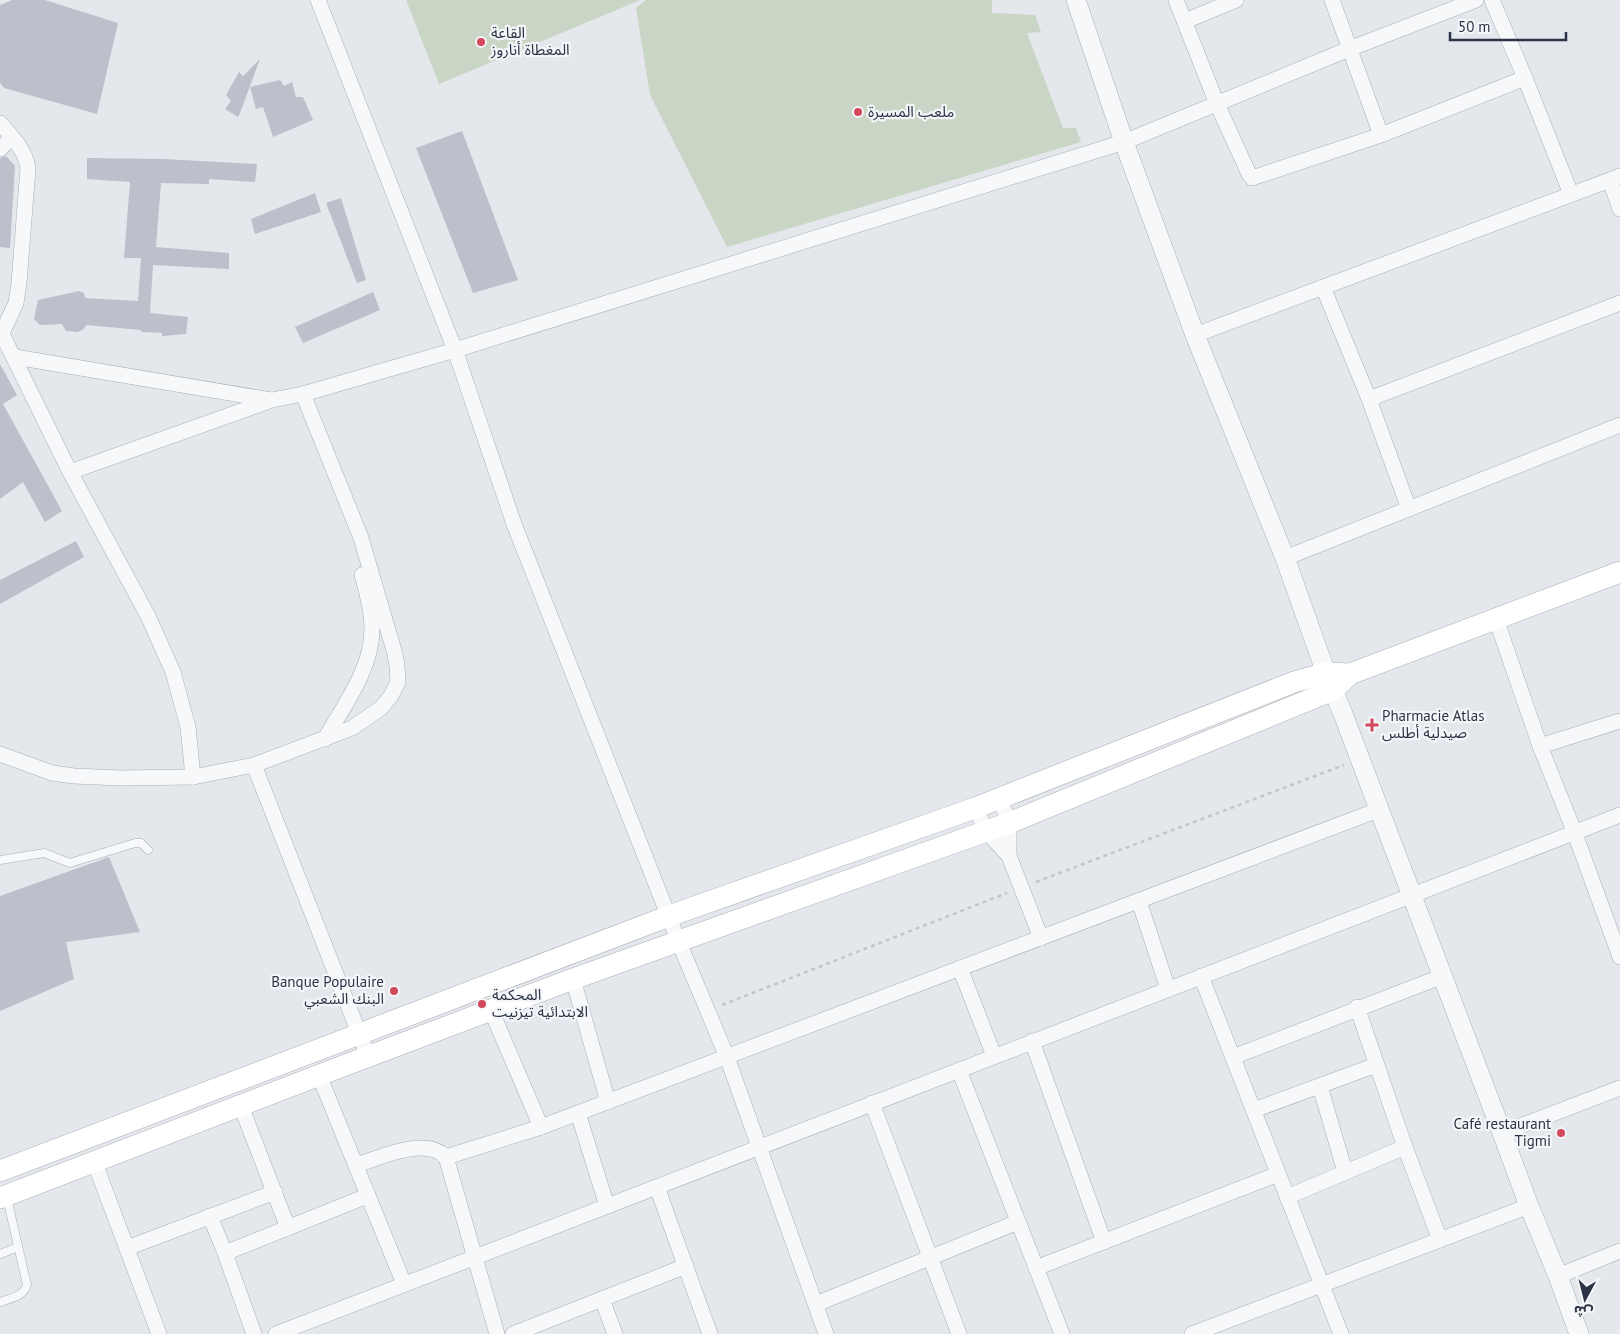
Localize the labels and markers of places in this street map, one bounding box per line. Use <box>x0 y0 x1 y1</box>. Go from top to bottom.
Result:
place label: القاعة المغطاة أناروز <box>490 23 570 59</box>
marker: القاعة المغطاة أناروز <box>475 36 487 48</box>
place label: ملعب المسيرة <box>868 102 955 121</box>
marker: ملعب المسيرة <box>852 106 864 118</box>
place label: Pharmacie Atlas صيدلية أطلس <box>1382 706 1484 742</box>
marker: Pharmacie Atlas صيدلية أطلس <box>1366 719 1378 731</box>
place label: Banque Populaire البنك الشعبي <box>271 972 384 1010</box>
marker: Banque Populaire البنك الشعبي <box>388 985 400 997</box>
place label: المحكمة الابتدائية تيزنيت <box>492 985 588 1021</box>
marker: المحكمة الابتدائية تيزنيت <box>476 998 488 1010</box>
place label: Café restaurant Tigmi <box>1454 1114 1551 1150</box>
marker: Café restaurant Tigmi <box>1555 1127 1567 1139</box>

